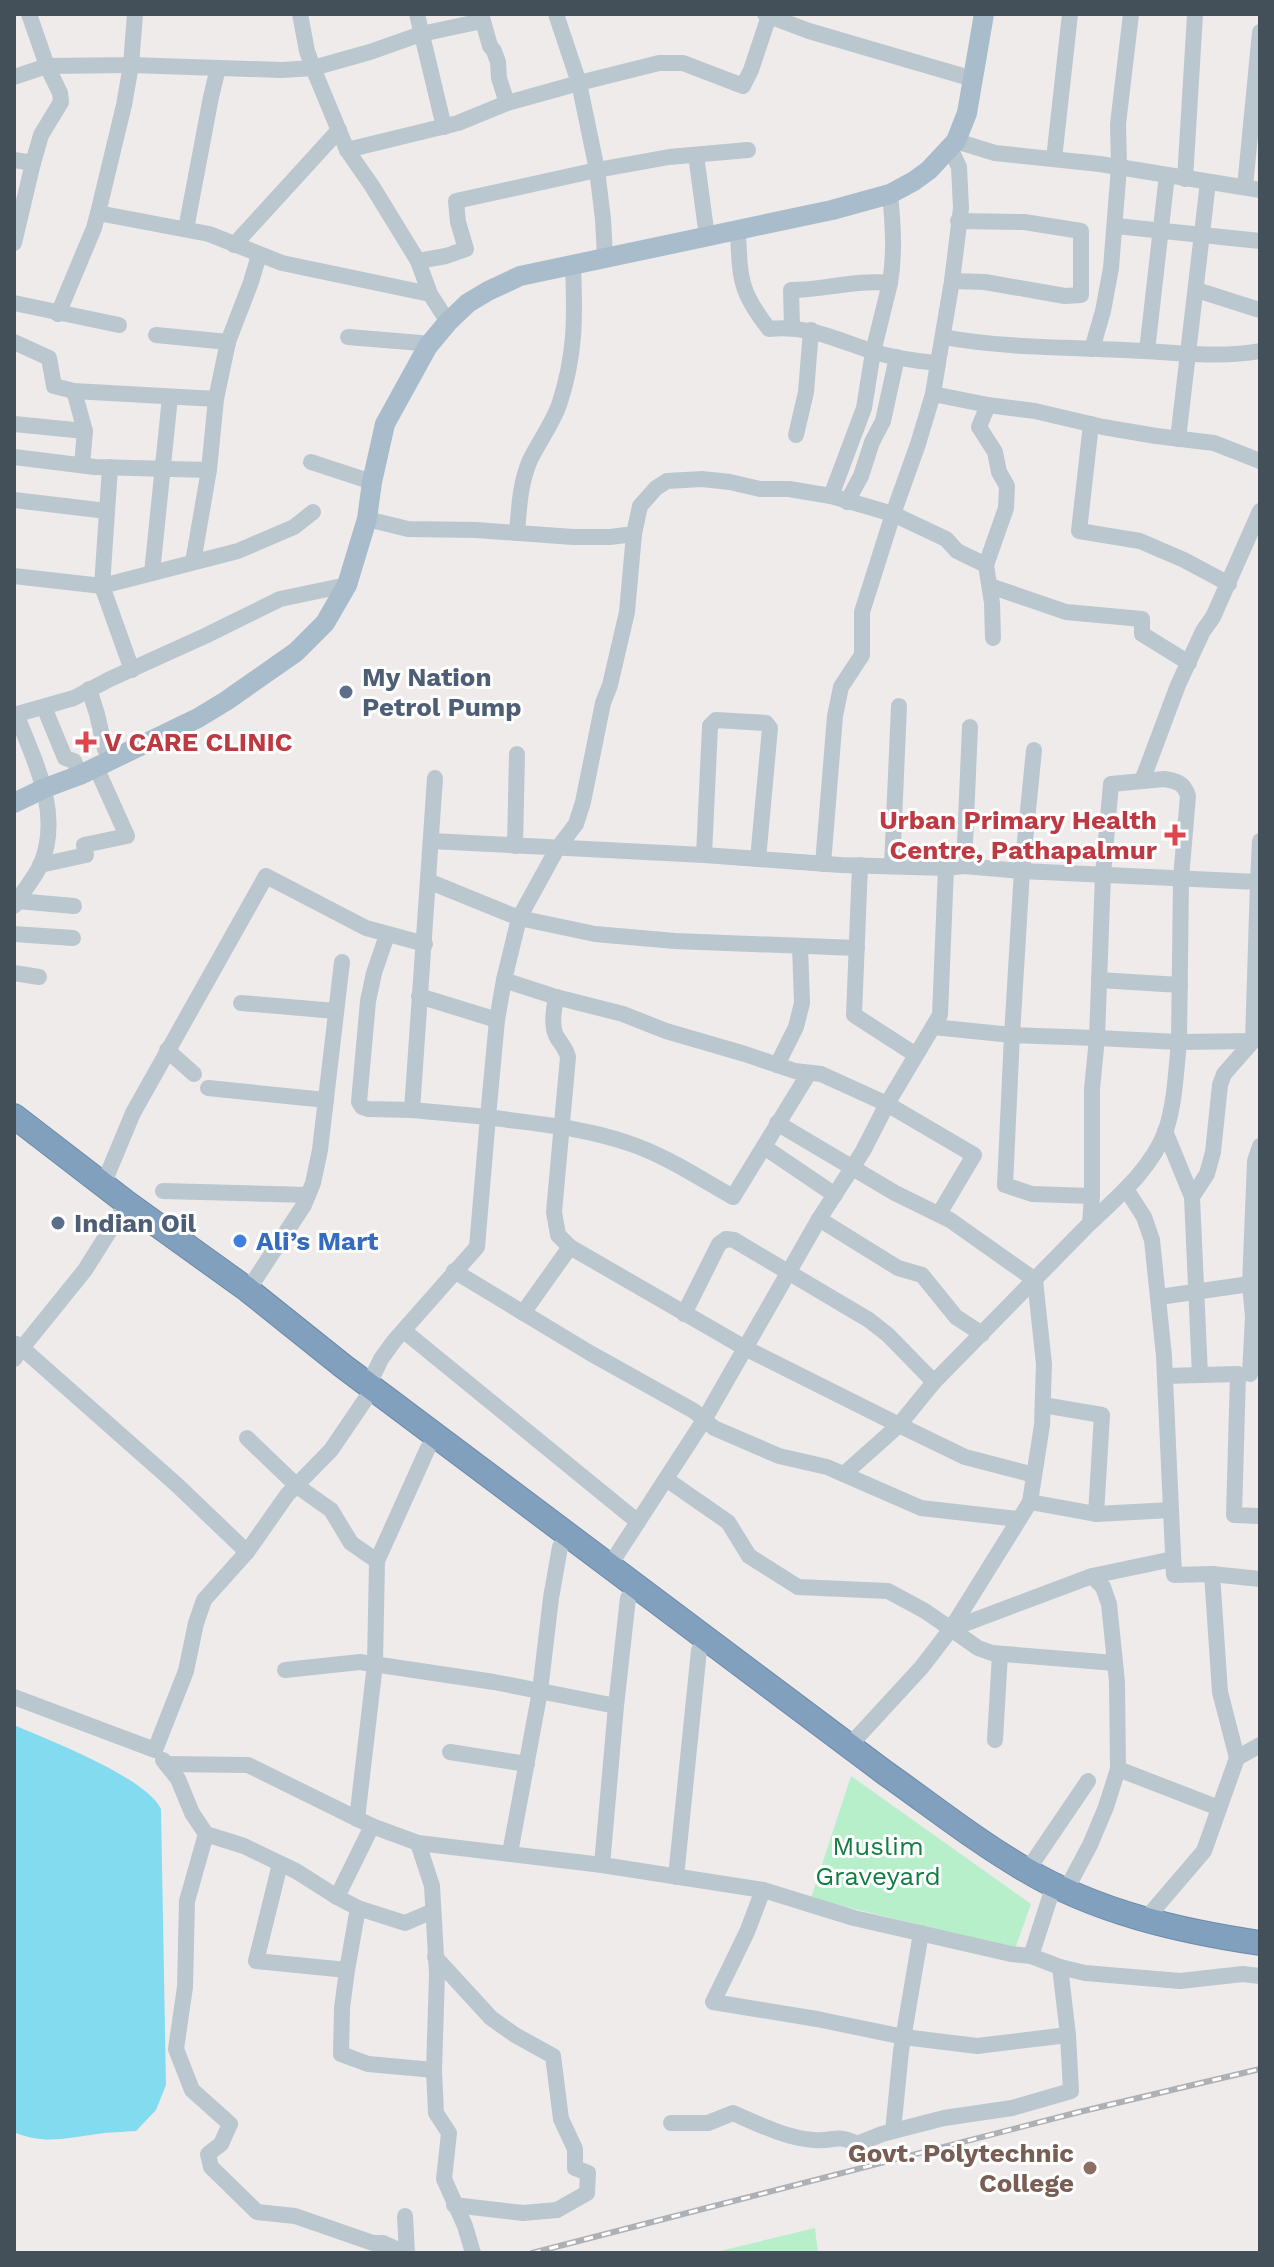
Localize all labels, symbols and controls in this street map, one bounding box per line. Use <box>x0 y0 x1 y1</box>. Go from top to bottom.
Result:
place label: My Nation Petrol Pump <box>362 662 522 722</box>
marker: My Nation Petrol Pump <box>337 683 355 701</box>
place label: V CARE CLINIC <box>104 727 293 757</box>
marker: V CARE CLINIC <box>75 731 97 753</box>
place label: Urban Primary Health Centre, Pathapalmur <box>879 805 1158 865</box>
marker: Urban Primary Health Centre, Pathapalmur <box>1164 824 1186 846</box>
place label: Indian Oil <box>74 1208 196 1238</box>
marker: Indian Oil <box>49 1214 67 1232</box>
place label: Ali’s Mart <box>256 1226 379 1256</box>
marker: Ali’s Mart <box>231 1232 249 1250</box>
park label: Muslim Graveyard <box>815 1831 941 1891</box>
place label: Govt. Polytechnic College <box>848 2138 1074 2198</box>
marker: Govt. Polytechnic College <box>1081 2159 1099 2177</box>

